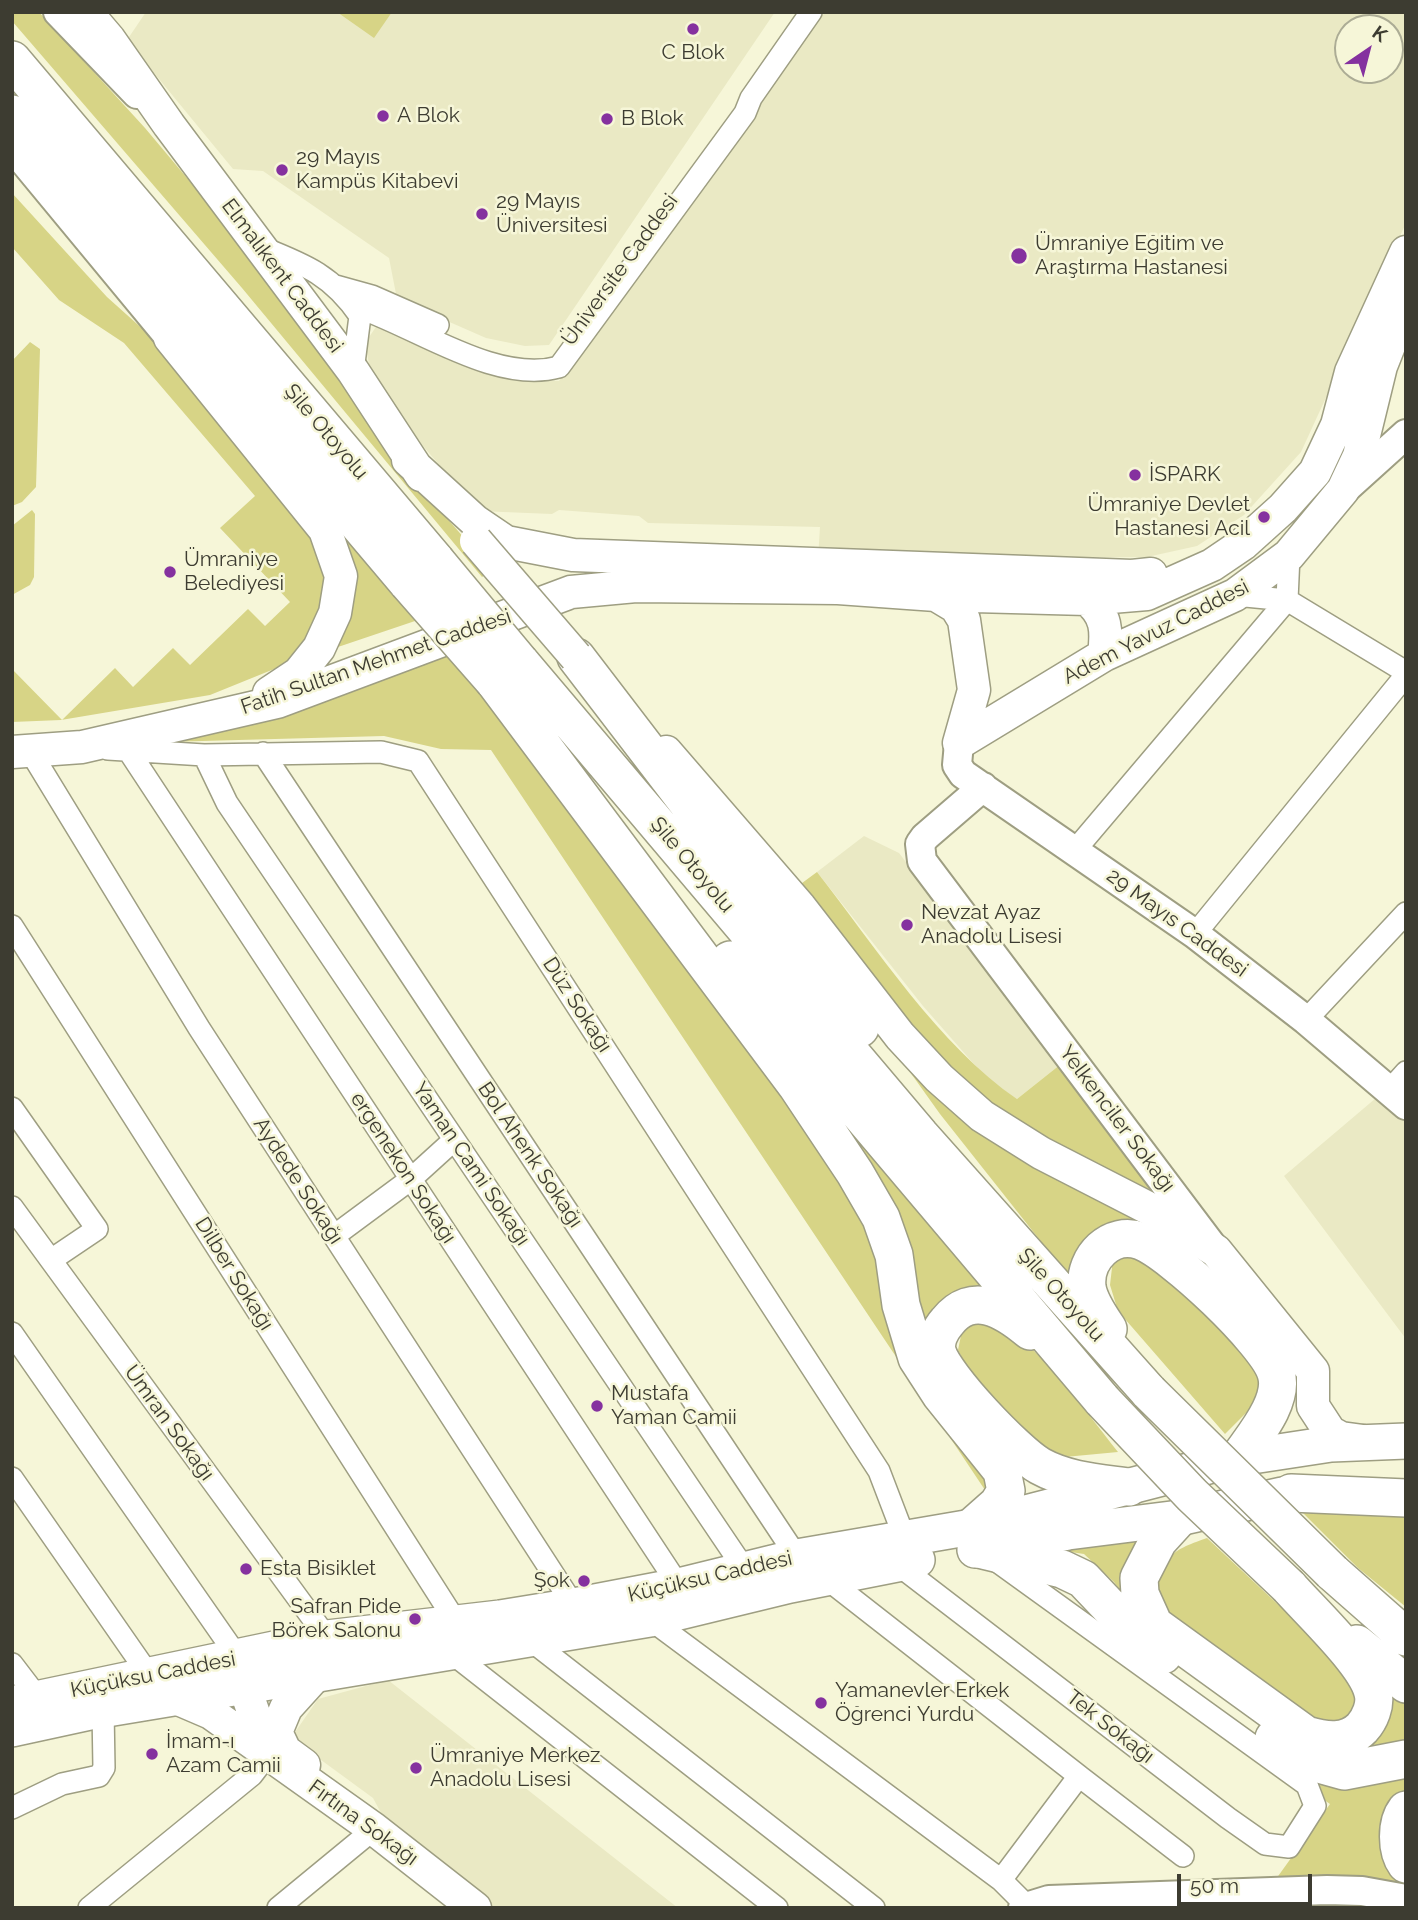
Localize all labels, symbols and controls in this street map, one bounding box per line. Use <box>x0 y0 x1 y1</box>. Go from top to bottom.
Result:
north arrow <box>1334 14 1404 84</box>
marker: C Blok <box>685 21 701 37</box>
text: K <box>1368 21 1391 46</box>
place label: C Blok <box>661 40 725 66</box>
place label: A Blok <box>397 103 460 129</box>
place label: B Blok <box>621 106 684 132</box>
marker: A Blok <box>375 108 391 124</box>
marker: B Blok <box>599 111 615 127</box>
place label: 29 Mayıs Kampüs Kitabevi <box>296 145 458 195</box>
marker: 29 Mayıs Kampüs Kitabevi <box>274 162 290 178</box>
place label: 29 Mayıs Üniversitesi <box>496 189 608 239</box>
street label: Üniversite Caddesi <box>557 189 683 351</box>
street label: Elmalıkent Caddesi <box>216 194 348 358</box>
marker: 29 Mayıs Üniversitesi <box>474 206 490 222</box>
place label: Ümraniye Eğitim ve Araştırma Hastanesi <box>1035 231 1228 281</box>
marker: Ümraniye Eğitim ve Araştırma Hastanesi <box>1009 246 1029 266</box>
street label: Şile Otoyolu <box>279 379 373 485</box>
place label: İSPARK <box>1149 462 1220 488</box>
marker: İSPARK <box>1127 467 1143 483</box>
place label: Ümraniye Devlet Hastanesi Acil <box>1087 492 1250 542</box>
marker: Ümraniye Devlet Hastanesi Acil <box>1256 509 1272 525</box>
place label: Ümraniye Belediyesi <box>184 547 284 597</box>
marker: Ümraniye Belediyesi <box>162 564 178 580</box>
street label: Adem Yavuz Caddesi <box>1059 574 1253 690</box>
street label: Fatih Sultan Mehmet Caddesi <box>237 604 515 720</box>
street label: Şile Otoyolu <box>645 812 739 918</box>
street label: 29 Mayıs Caddesi <box>1101 863 1253 983</box>
place label: Nevzat Ayaz Anadolu Lisesi <box>921 900 1062 950</box>
marker: Nevzat Ayaz Anadolu Lisesi <box>899 917 915 933</box>
street label: Düz Sokağı <box>537 953 617 1057</box>
street label: Yelkenciler Sokağı <box>1054 1041 1180 1197</box>
street label: Yaman Cami Sokağı <box>407 1077 535 1251</box>
street label: Bol Ahenk Sokağı <box>472 1077 588 1233</box>
street label: ergenekon Sokağı <box>345 1088 461 1248</box>
street label: Aydede Sokağı <box>248 1113 348 1249</box>
street label: Dilber Sokağı <box>189 1213 279 1335</box>
street label: Şile Otoyolu <box>1012 1243 1110 1347</box>
street label: Ümran Sokağı <box>119 1360 219 1486</box>
place label: Mustafa Yaman Camii <box>611 1381 737 1431</box>
marker: Mustafa Yaman Camii <box>589 1398 605 1414</box>
street label: Küçüksu Caddesi <box>625 1546 795 1608</box>
place label: Esta Bisiklet <box>260 1556 376 1582</box>
marker: Esta Bisiklet <box>238 1561 254 1577</box>
place label: Şok <box>534 1568 570 1594</box>
marker: Şok <box>576 1573 592 1589</box>
place label: Safran Pide Börek Salonu <box>272 1594 401 1644</box>
marker: Safran Pide Börek Salonu <box>407 1611 423 1627</box>
street label: Küçüksu Caddesi <box>68 1647 238 1703</box>
place label: Yamanevler Erkek Öğrenci Yurdu <box>835 1678 1009 1728</box>
street label: Tek Sokağı <box>1061 1685 1159 1769</box>
marker: Yamanevler Erkek Öğrenci Yurdu <box>813 1695 829 1711</box>
place label: İmam-ı Azam Camii <box>166 1729 281 1779</box>
place label: Ümraniye Merkez Anadolu Lisesi <box>430 1743 600 1793</box>
marker: İmam-ı Azam Camii <box>144 1746 160 1762</box>
marker: Ümraniye Merkez Anadolu Lisesi <box>408 1760 424 1776</box>
street label: Fırtına Sokağı <box>303 1775 423 1871</box>
scale bar <box>1180 1860 1315 1904</box>
text: 50 m <box>1190 1873 1239 1898</box>

